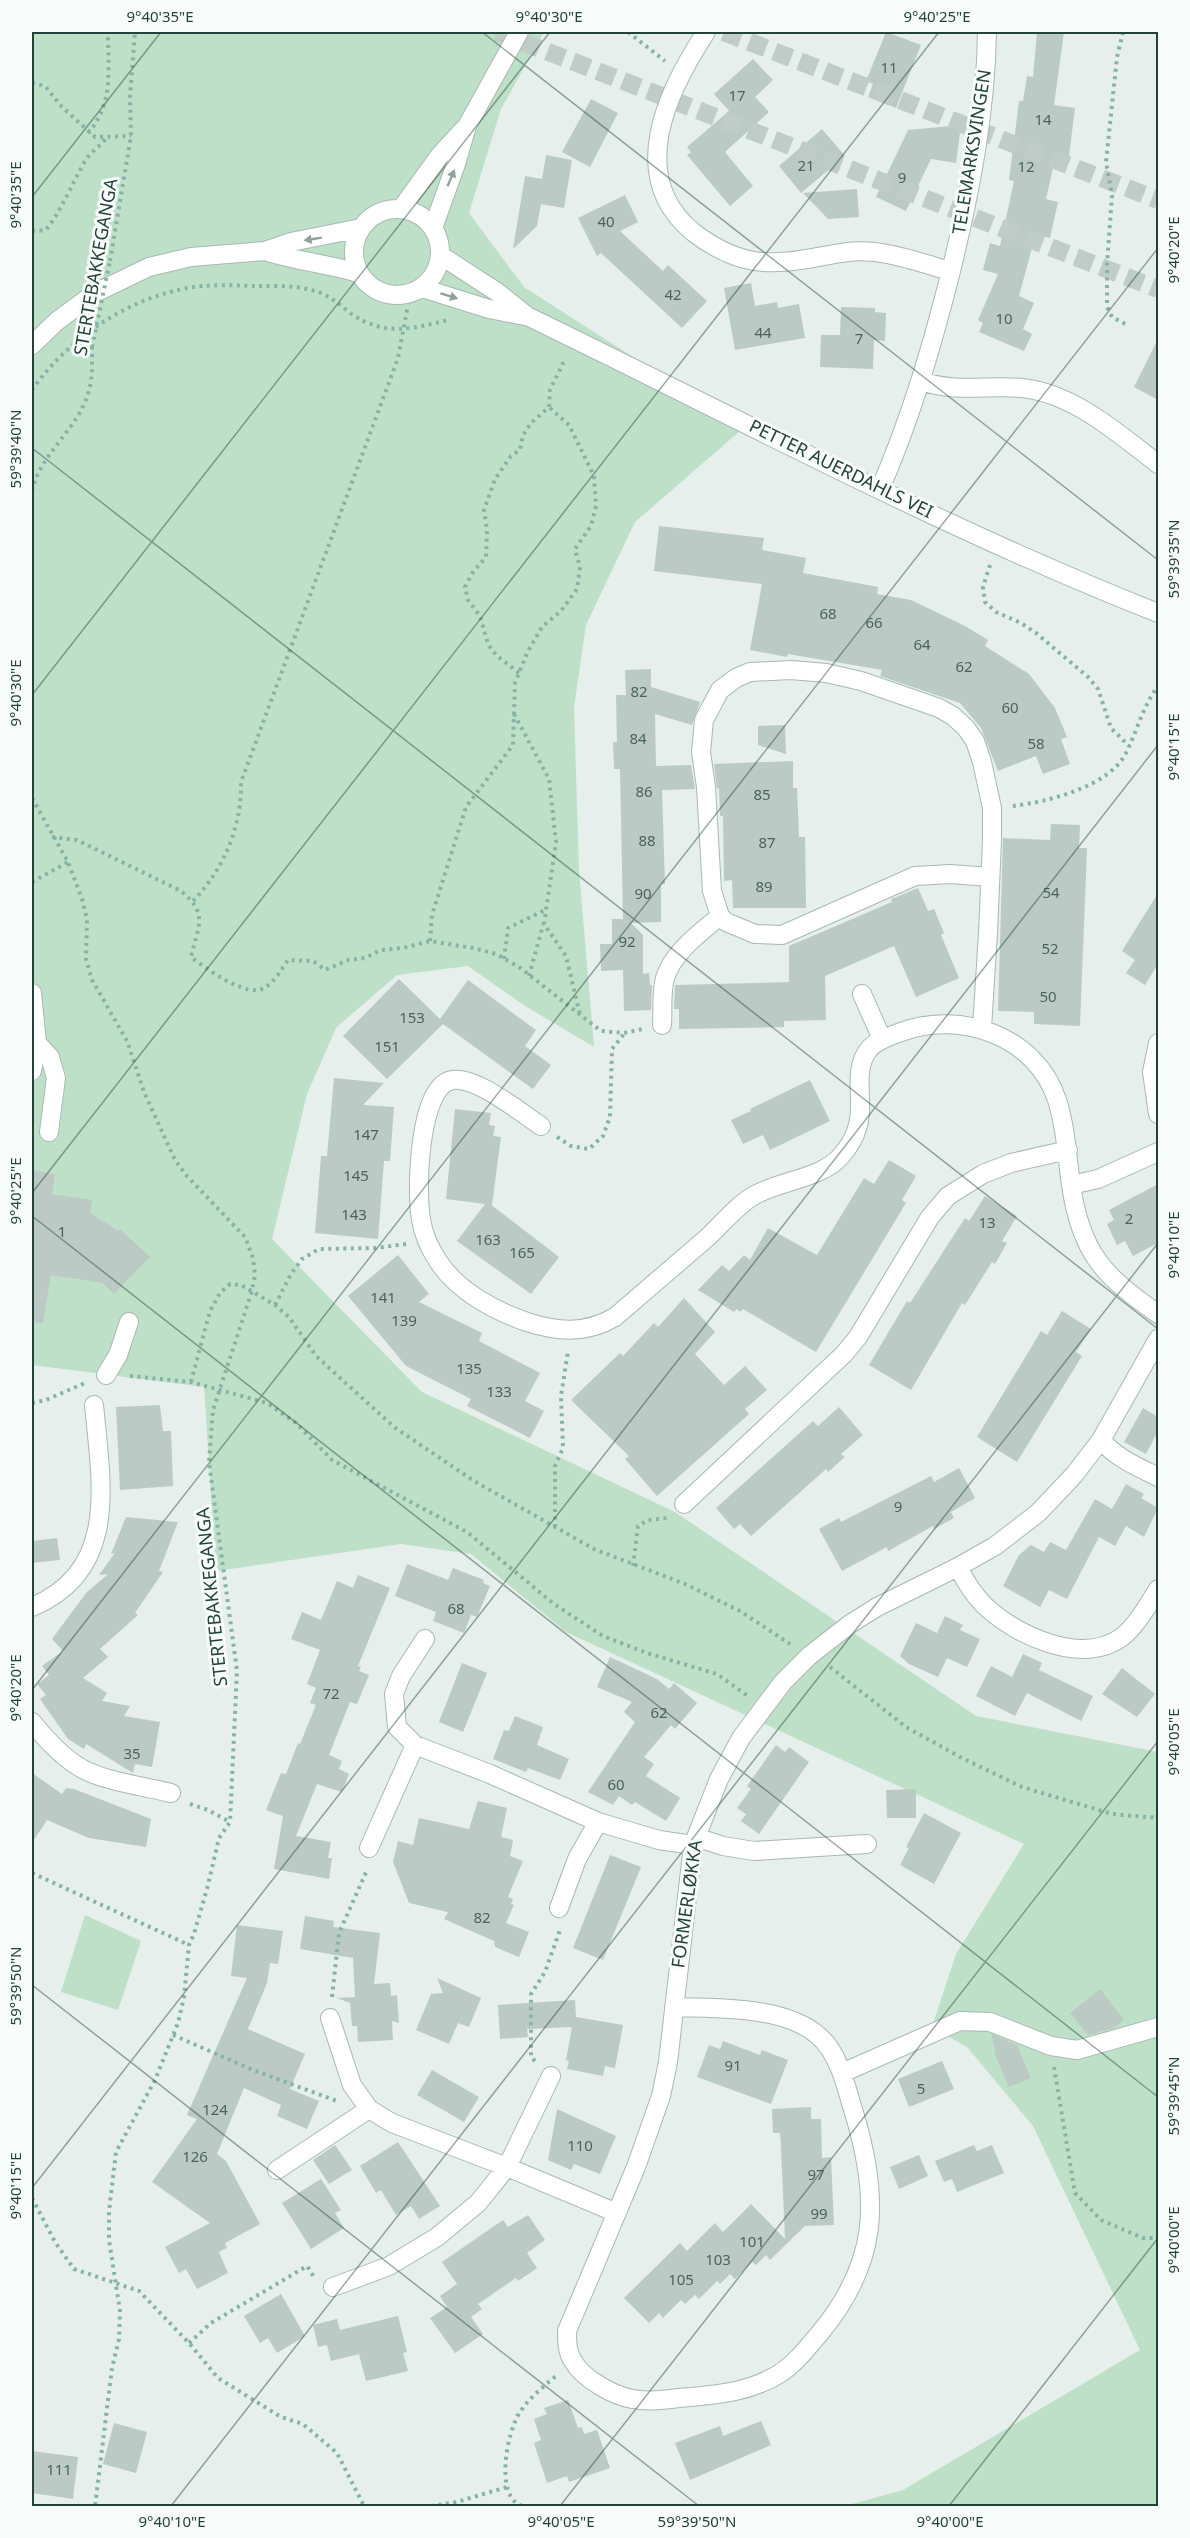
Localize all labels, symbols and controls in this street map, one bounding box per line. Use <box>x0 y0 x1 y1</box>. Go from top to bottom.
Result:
text: 9°40'35"E <box>126 6 194 26</box>
text: 9°40'30"E <box>515 6 583 26</box>
text: 9°40'25"E <box>903 6 971 26</box>
house number: 11 <box>880 57 898 77</box>
street label: TELEMARKSVINGEN <box>946 68 996 236</box>
house number: 17 <box>728 85 746 105</box>
house number: 14 <box>1034 109 1052 129</box>
house number: 21 <box>797 155 815 175</box>
house number: 12 <box>1017 156 1035 176</box>
text: 9°40'35"E <box>5 161 25 229</box>
house number: 9 <box>898 167 906 187</box>
one-way arrow <box>446 168 456 186</box>
street label: STERTEBAKKEGANGA <box>68 176 123 357</box>
house number: 40 <box>597 211 615 231</box>
text: 9°40'20"E <box>1163 216 1183 284</box>
one-way arrow <box>303 234 322 243</box>
house number: 42 <box>664 284 682 304</box>
one-way arrow <box>440 291 458 301</box>
house number: 10 <box>995 308 1013 328</box>
house number: 44 <box>754 322 772 342</box>
house number: 7 <box>855 328 863 348</box>
text: 59°39'40"N <box>5 410 25 488</box>
street label: PETTER AUERDAHLS VEI <box>746 413 937 523</box>
text: 59°39'35"N <box>1163 520 1183 598</box>
house number: 68 <box>819 603 837 623</box>
house number: 66 <box>865 612 883 632</box>
house number: 64 <box>913 634 931 654</box>
house number: 62 <box>955 656 973 676</box>
text: 9°40'30"E <box>5 659 25 727</box>
house number: 82 <box>630 681 648 701</box>
house number: 60 <box>1001 697 1019 717</box>
text: 9°40'15"E <box>1163 713 1183 781</box>
house number: 84 <box>629 728 647 748</box>
house number: 58 <box>1027 733 1045 753</box>
house number: 86 <box>635 781 653 801</box>
house number: 85 <box>753 784 771 804</box>
house number: 88 <box>638 830 656 850</box>
house number: 87 <box>758 832 776 852</box>
house number: 89 <box>755 876 773 896</box>
house number: 54 <box>1042 882 1060 902</box>
house number: 90 <box>634 883 652 903</box>
house number: 92 <box>618 931 636 951</box>
house number: 52 <box>1041 938 1059 958</box>
house number: 50 <box>1039 986 1057 1006</box>
house number: 153 <box>399 1007 425 1027</box>
house number: 151 <box>374 1036 400 1056</box>
house number: 147 <box>353 1124 379 1144</box>
text: 9°40'25"E <box>5 1157 25 1225</box>
house number: 145 <box>343 1165 369 1185</box>
house number: 143 <box>341 1204 367 1224</box>
house number: 2 <box>1125 1208 1133 1228</box>
text: 9°40'10"E <box>1163 1211 1183 1279</box>
house number: 13 <box>978 1212 996 1232</box>
house number: 1 <box>58 1221 66 1241</box>
house number: 163 <box>475 1229 501 1249</box>
house number: 165 <box>509 1242 535 1262</box>
house number: 141 <box>370 1287 396 1307</box>
house number: 139 <box>391 1310 417 1330</box>
house number: 135 <box>456 1358 482 1378</box>
house number: 133 <box>486 1381 512 1401</box>
house number: 9 <box>894 1496 902 1516</box>
street label: STERTEBAKKEGANGA <box>190 1506 232 1688</box>
house number: 68 <box>447 1598 465 1618</box>
text: 9°40'20"E <box>5 1654 25 1722</box>
house number: 72 <box>322 1683 340 1703</box>
house number: 62 <box>650 1702 668 1722</box>
text: 9°40'05"E <box>1163 1708 1183 1776</box>
house number: 35 <box>123 1743 141 1763</box>
house number: 60 <box>607 1774 625 1794</box>
street label: FORMERLØKKA <box>665 1838 707 1969</box>
house number: 82 <box>473 1907 491 1927</box>
text: 59°39'50"N <box>5 1947 25 2025</box>
house number: 91 <box>724 2055 742 2075</box>
text: 59°39'45"N <box>1163 2057 1183 2135</box>
house number: 5 <box>917 2078 925 2098</box>
house number: 124 <box>202 2099 228 2119</box>
house number: 110 <box>567 2135 593 2155</box>
house number: 126 <box>182 2146 208 2166</box>
text: 9°40'15"E <box>5 2152 25 2220</box>
house number: 97 <box>807 2164 825 2184</box>
house number: 99 <box>810 2203 828 2223</box>
text: 9°40'00"E <box>1163 2206 1183 2274</box>
house number: 101 <box>739 2231 765 2251</box>
house number: 103 <box>705 2249 731 2269</box>
house number: 105 <box>668 2269 694 2289</box>
house number: 111 <box>46 2459 72 2479</box>
text: 9°40'10"E <box>138 2511 206 2531</box>
text: 9°40'05"E <box>527 2511 595 2531</box>
text: 59°39'50"N <box>658 2511 736 2531</box>
text: 9°40'00"E <box>916 2511 984 2531</box>

